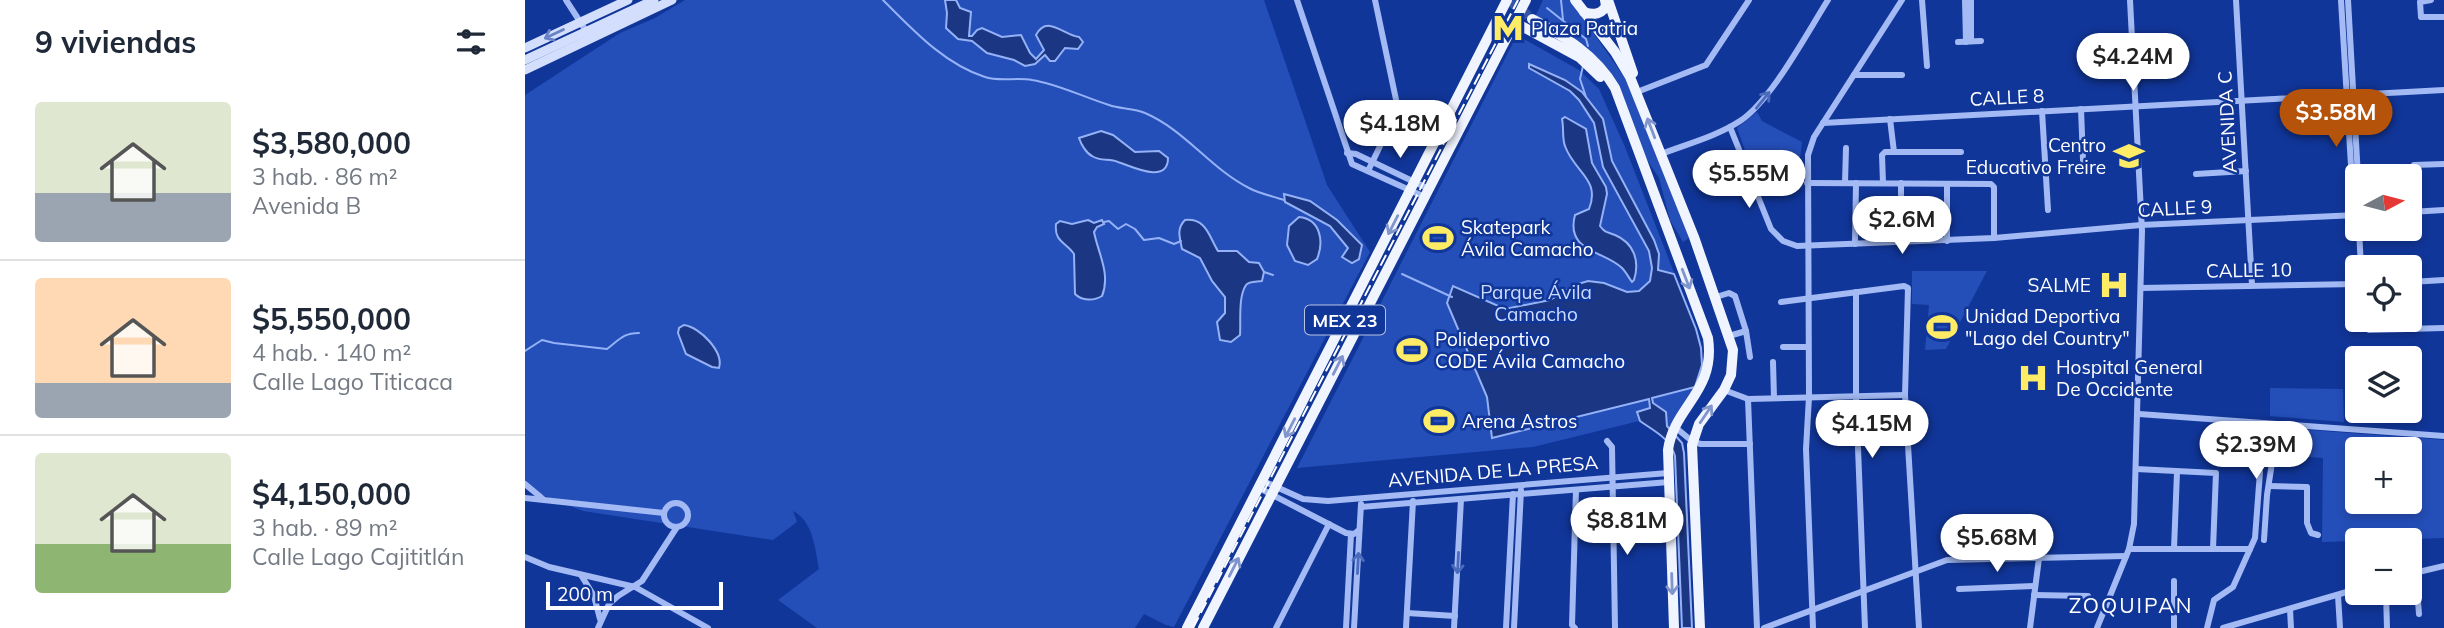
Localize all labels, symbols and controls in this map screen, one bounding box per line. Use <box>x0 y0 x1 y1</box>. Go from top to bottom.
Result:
metro station icon: Plaza Patria <box>1491 11 1525 45</box>
place label: Plaza Patria <box>1531 16 1638 40</box>
text: 9 viviendas <box>35 23 196 61</box>
icon: filters <box>452 23 490 61</box>
one-way arrow <box>544 28 565 41</box>
pin: $4.24M <box>2076 34 2190 93</box>
text: $4.24M <box>2093 41 2173 70</box>
street label: AVENIDA C <box>2212 70 2242 174</box>
street label: CALLE 8 <box>1969 83 2045 111</box>
pin: $3.58M <box>2279 90 2393 149</box>
one-way arrow <box>1755 91 1770 109</box>
text: $3.58M <box>2296 97 2376 126</box>
pin: $4.18M <box>1343 100 1457 160</box>
text: $4.18M <box>1360 108 1440 137</box>
one-way arrow <box>1643 118 1656 139</box>
text: $3,580,000 <box>252 124 411 162</box>
icon: home <box>91 130 175 214</box>
place label: Centro Educativo Freire <box>1966 133 2106 179</box>
school or university icon: Centro Educativo Freire <box>2112 139 2146 173</box>
pin: $5.55M <box>1692 150 1806 210</box>
text: $5.55M <box>1709 158 1789 187</box>
text: 3 hab. · 86 m² <box>252 162 397 191</box>
north arrow <box>2345 164 2422 242</box>
map controls <box>2345 164 2422 605</box>
text: Avenida B <box>252 191 361 220</box>
street label: CALLE 9 <box>2137 194 2213 222</box>
pin: $2.6M <box>1853 196 1951 256</box>
text: $2.6M <box>1868 204 1936 233</box>
one-way arrow <box>1386 214 1400 235</box>
place label: Skatepark Ávila Camacho <box>1461 215 1594 261</box>
sports icon: Skatepark Ávila Camacho <box>1421 221 1455 255</box>
button: locate <box>2345 255 2422 332</box>
street label: CALLE 10 <box>2206 257 2292 283</box>
one-way arrow <box>1681 267 1694 289</box>
hospital icon: SALME <box>2097 268 2131 302</box>
place label: SALME <box>2027 273 2091 297</box>
park label: Parque Ávila Camacho <box>1480 280 1592 326</box>
text: $5,550,000 <box>252 300 411 338</box>
place label: Unidad Deportiva "Lago del Country" <box>1965 304 2130 350</box>
icon: home <box>91 306 175 390</box>
road number: MEX 23 <box>1305 306 1385 334</box>
sports icon: Unidad Deportiva "Lago del Country" <box>1925 310 1959 344</box>
place label: Polideportivo CODE Ávila Camacho <box>1435 327 1625 373</box>
sports icon: Polideportivo CODE Ávila Camacho <box>1395 333 1429 367</box>
text: 4 hab. · 140 m² <box>252 338 411 367</box>
button: layers <box>2345 346 2422 423</box>
one-way arrow <box>1332 355 1346 376</box>
place label: Hospital General De Occidente <box>2056 355 2203 401</box>
hospital icon: Hospital General De Occidente <box>2016 361 2050 395</box>
text: Calle Lago Titicaca <box>252 367 453 396</box>
pin: $4.15M <box>1815 400 1929 460</box>
sports icon: Arena Astros <box>1422 404 1456 438</box>
one-way arrow <box>1699 405 1713 424</box>
text: $4.15M <box>1832 408 1912 437</box>
place label: Arena Astros <box>1462 409 1577 433</box>
one-way arrow <box>1283 417 1296 438</box>
pin: $2.39M <box>2199 421 2313 481</box>
text: $2.39M <box>2216 429 2296 458</box>
button: + <box>2345 437 2422 514</box>
street label: AVENIDA DE LA PRESA <box>1387 450 1599 492</box>
text: $4,150,000 <box>252 475 411 513</box>
icon: home <box>91 481 175 565</box>
pin: $8.81M <box>1570 498 1684 557</box>
text: $8.81M <box>1587 505 1667 534</box>
text: 3 hab. · 89 m² <box>252 513 397 542</box>
pin: $5.68M <box>1940 514 2054 574</box>
text: $5.68M <box>1957 522 2037 551</box>
button: − <box>2345 528 2422 605</box>
text: Calle Lago Cajititlán <box>252 542 464 571</box>
one-way arrow <box>1351 552 1364 575</box>
one-way arrow <box>1451 552 1464 575</box>
one-way arrow <box>1228 557 1242 578</box>
one-way arrow <box>1666 573 1679 596</box>
scale bar <box>546 579 723 611</box>
text: 200 m <box>557 582 613 606</box>
district label: ZOQUIPAN <box>2069 592 2193 618</box>

